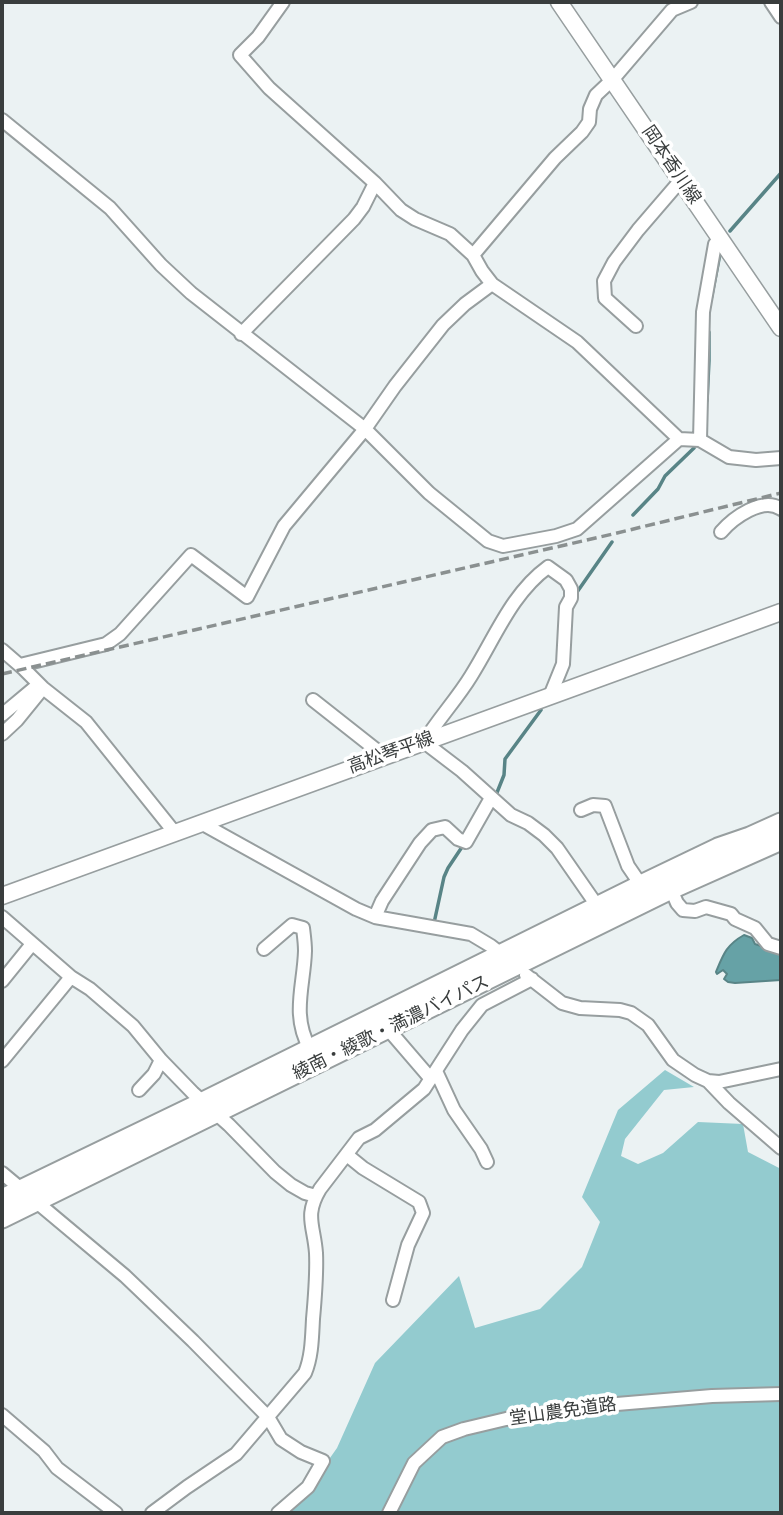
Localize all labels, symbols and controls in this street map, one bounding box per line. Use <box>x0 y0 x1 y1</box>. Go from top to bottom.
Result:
street label: 岡本香川線 <box>637 122 705 208</box>
street label: 高松琴平線 <box>345 727 437 779</box>
street label: 綾南・綾歌・満濃バイパス <box>289 971 493 1085</box>
street label: 堂山農免道路 <box>508 1394 618 1430</box>

